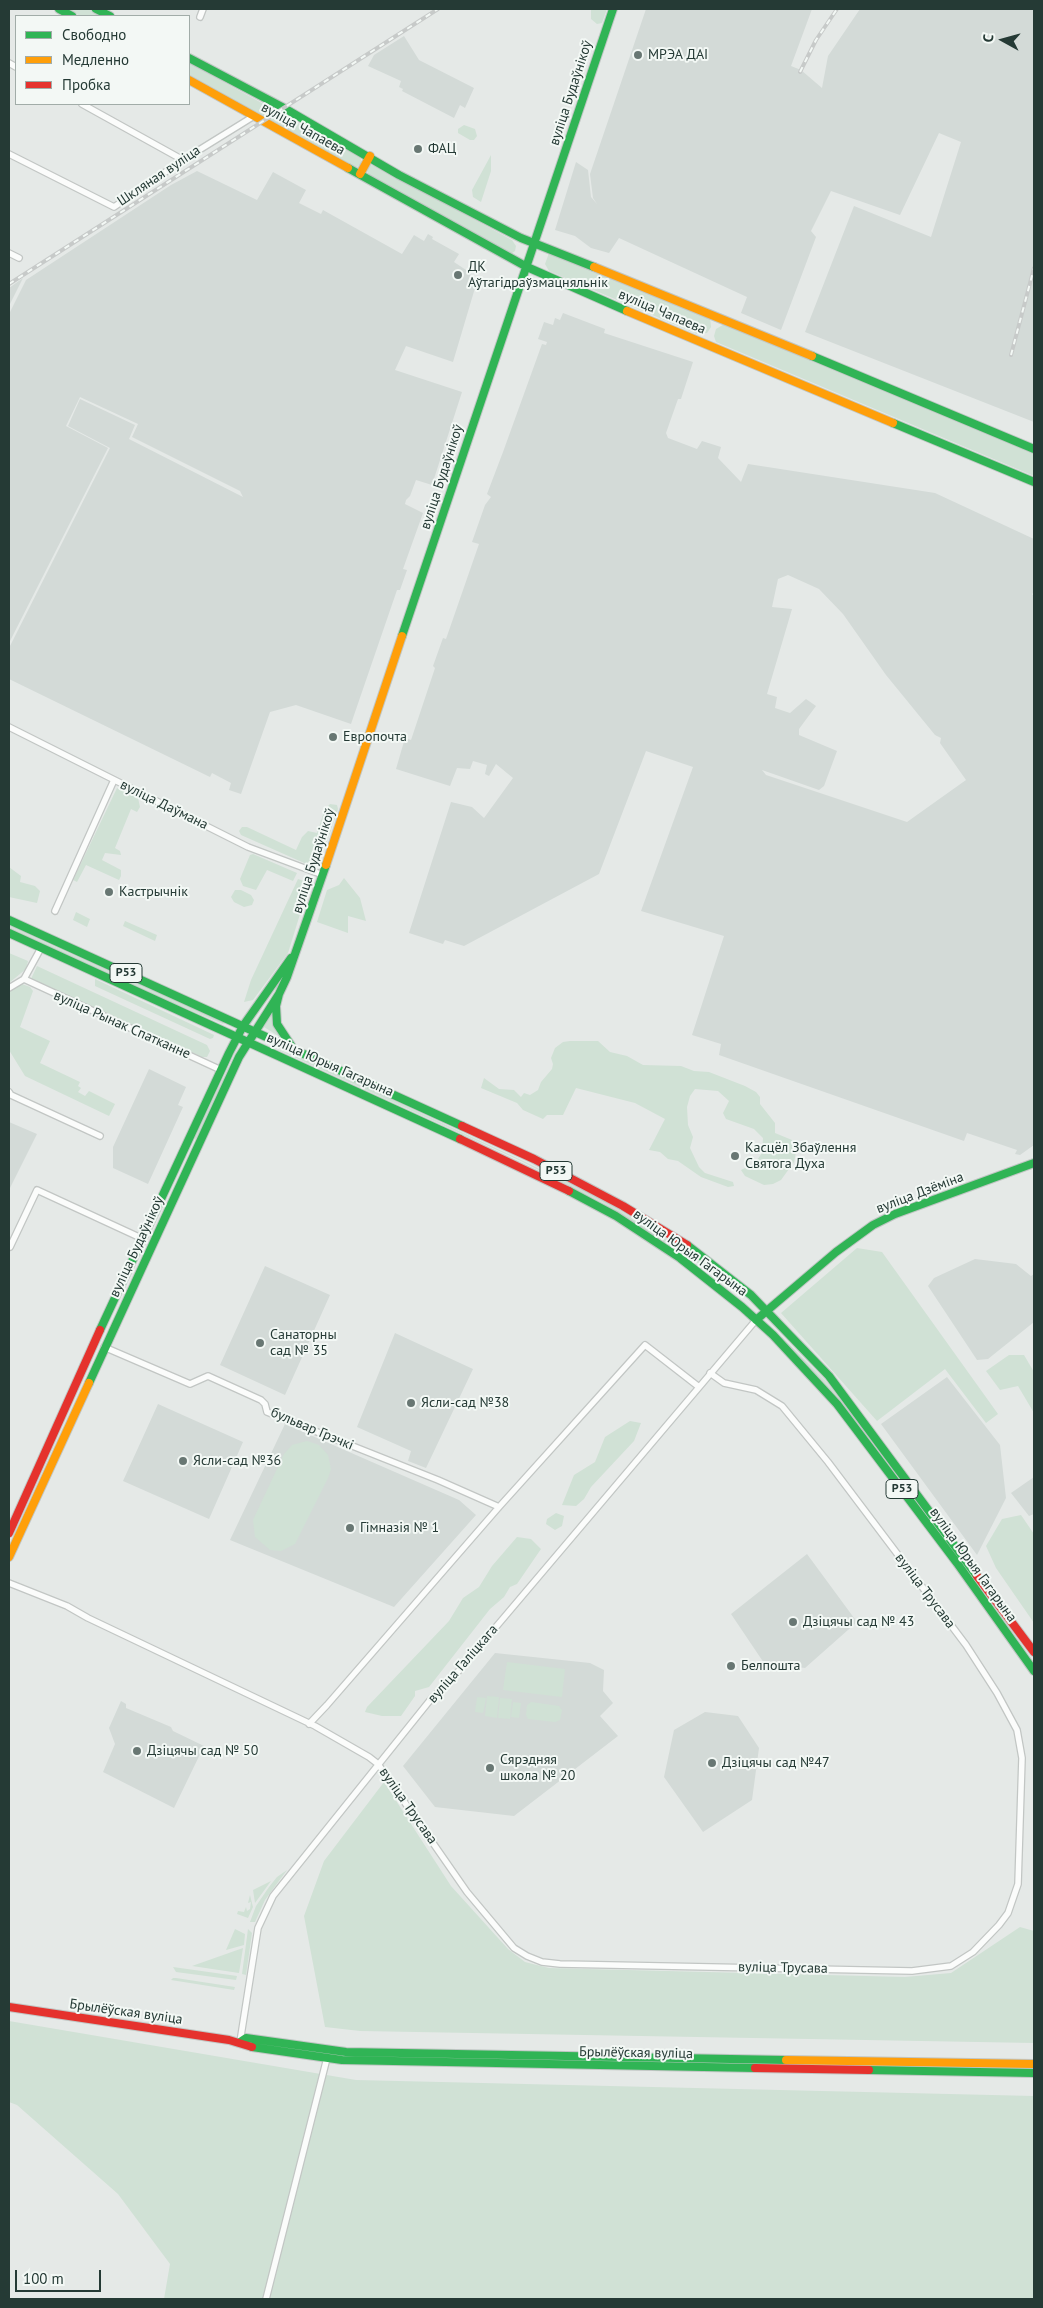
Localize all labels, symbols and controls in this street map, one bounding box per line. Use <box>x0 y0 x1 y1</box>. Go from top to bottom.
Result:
legend <box>15 15 190 105</box>
north arrow <box>978 15 1028 65</box>
text: Свободно <box>62 25 126 44</box>
text: С <box>979 33 998 43</box>
street label: вуліца Будаўнікоў <box>546 38 596 148</box>
place label: МРЭА ДАІ <box>648 47 708 63</box>
marker: МРЭА ДАІ <box>632 49 644 61</box>
text: Медленно <box>62 50 129 69</box>
text: Пробка <box>62 75 111 94</box>
street label: вуліца Чапаева <box>258 99 348 159</box>
place label: ФАЦ <box>428 141 456 157</box>
street label: Шкляная вуліца <box>114 142 204 210</box>
marker: ФАЦ <box>412 143 424 155</box>
place label: ДК Аўтагідраўзмацняльнік <box>468 259 608 292</box>
marker: ДК Аўтагідраўзмацняльнік <box>452 269 464 281</box>
street label: вуліца Чапаева <box>616 286 708 338</box>
street label: вуліца Будаўнікоў <box>417 422 467 532</box>
place label: Европочта <box>343 729 407 745</box>
marker: Европочта <box>327 731 339 743</box>
street label: вуліца Даўмана <box>117 776 211 834</box>
street label: вуліца Будаўнікоў <box>289 806 339 916</box>
place label: Кастрычнік <box>119 884 188 900</box>
marker: Кастрычнік <box>103 886 115 898</box>
road number: Р53 <box>110 964 142 982</box>
street label: вуліца Рынак Спатканне <box>51 987 193 1063</box>
street label: вуліца Юрыя Гагарына <box>264 1029 396 1101</box>
place label: Касцёл Збаўлення Святога Духа <box>745 1140 856 1172</box>
marker: Касцёл Збаўлення Святога Духа <box>729 1150 741 1162</box>
road number: Р53 <box>540 1162 572 1180</box>
street label: вуліца Дзёміна <box>874 1169 966 1217</box>
street label: вуліца Будаўнікоў <box>106 1194 168 1300</box>
street label: вуліца Юрыя Гагарына <box>630 1206 750 1300</box>
place label: Санаторны сад № 35 <box>270 1327 337 1360</box>
marker: Санаторны сад № 35 <box>254 1337 266 1349</box>
place label: Ясли-сад №38 <box>421 1395 509 1411</box>
marker: Ясли-сад №38 <box>405 1397 417 1409</box>
street label: бульвар Грэчкі <box>268 1404 356 1454</box>
place label: Ясли-сад №36 <box>193 1453 281 1469</box>
marker: Ясли-сад №36 <box>177 1455 189 1467</box>
road number: Р53 <box>886 1480 918 1498</box>
street label: вуліца Юрыя Гагарына <box>926 1505 1020 1625</box>
place label: Гімназія № 1 <box>360 1520 439 1536</box>
marker: Гімназія № 1 <box>344 1522 356 1534</box>
street label: вуліца Трусава <box>891 1550 959 1632</box>
place label: Дзіцячы сад № 43 <box>803 1614 914 1630</box>
marker: Дзіцячы сад № 43 <box>787 1616 799 1628</box>
street label: вуліца Галіцкага <box>424 1621 502 1707</box>
place label: Белпошта <box>741 1658 800 1674</box>
marker: Белпошта <box>725 1660 737 1672</box>
place label: Дзіцячы сад № 50 <box>147 1743 258 1759</box>
marker: Дзіцячы сад № 50 <box>131 1745 143 1757</box>
place label: Сярэдняя школа № 20 <box>500 1752 575 1784</box>
place label: Дзіцячы сад №47 <box>722 1755 830 1771</box>
marker: Дзіцячы сад №47 <box>706 1757 718 1769</box>
marker: Сярэдняя школа № 20 <box>484 1762 496 1774</box>
street label: вуліца Трусава <box>375 1764 441 1848</box>
street label: вуліца Трусава <box>738 1959 828 1977</box>
street label: Брылёўская вуліца <box>68 1996 184 2028</box>
street label: Брылёўская вуліца <box>579 2044 693 2062</box>
scale bar <box>18 2260 104 2292</box>
text: 100 m <box>23 2269 64 2288</box>

